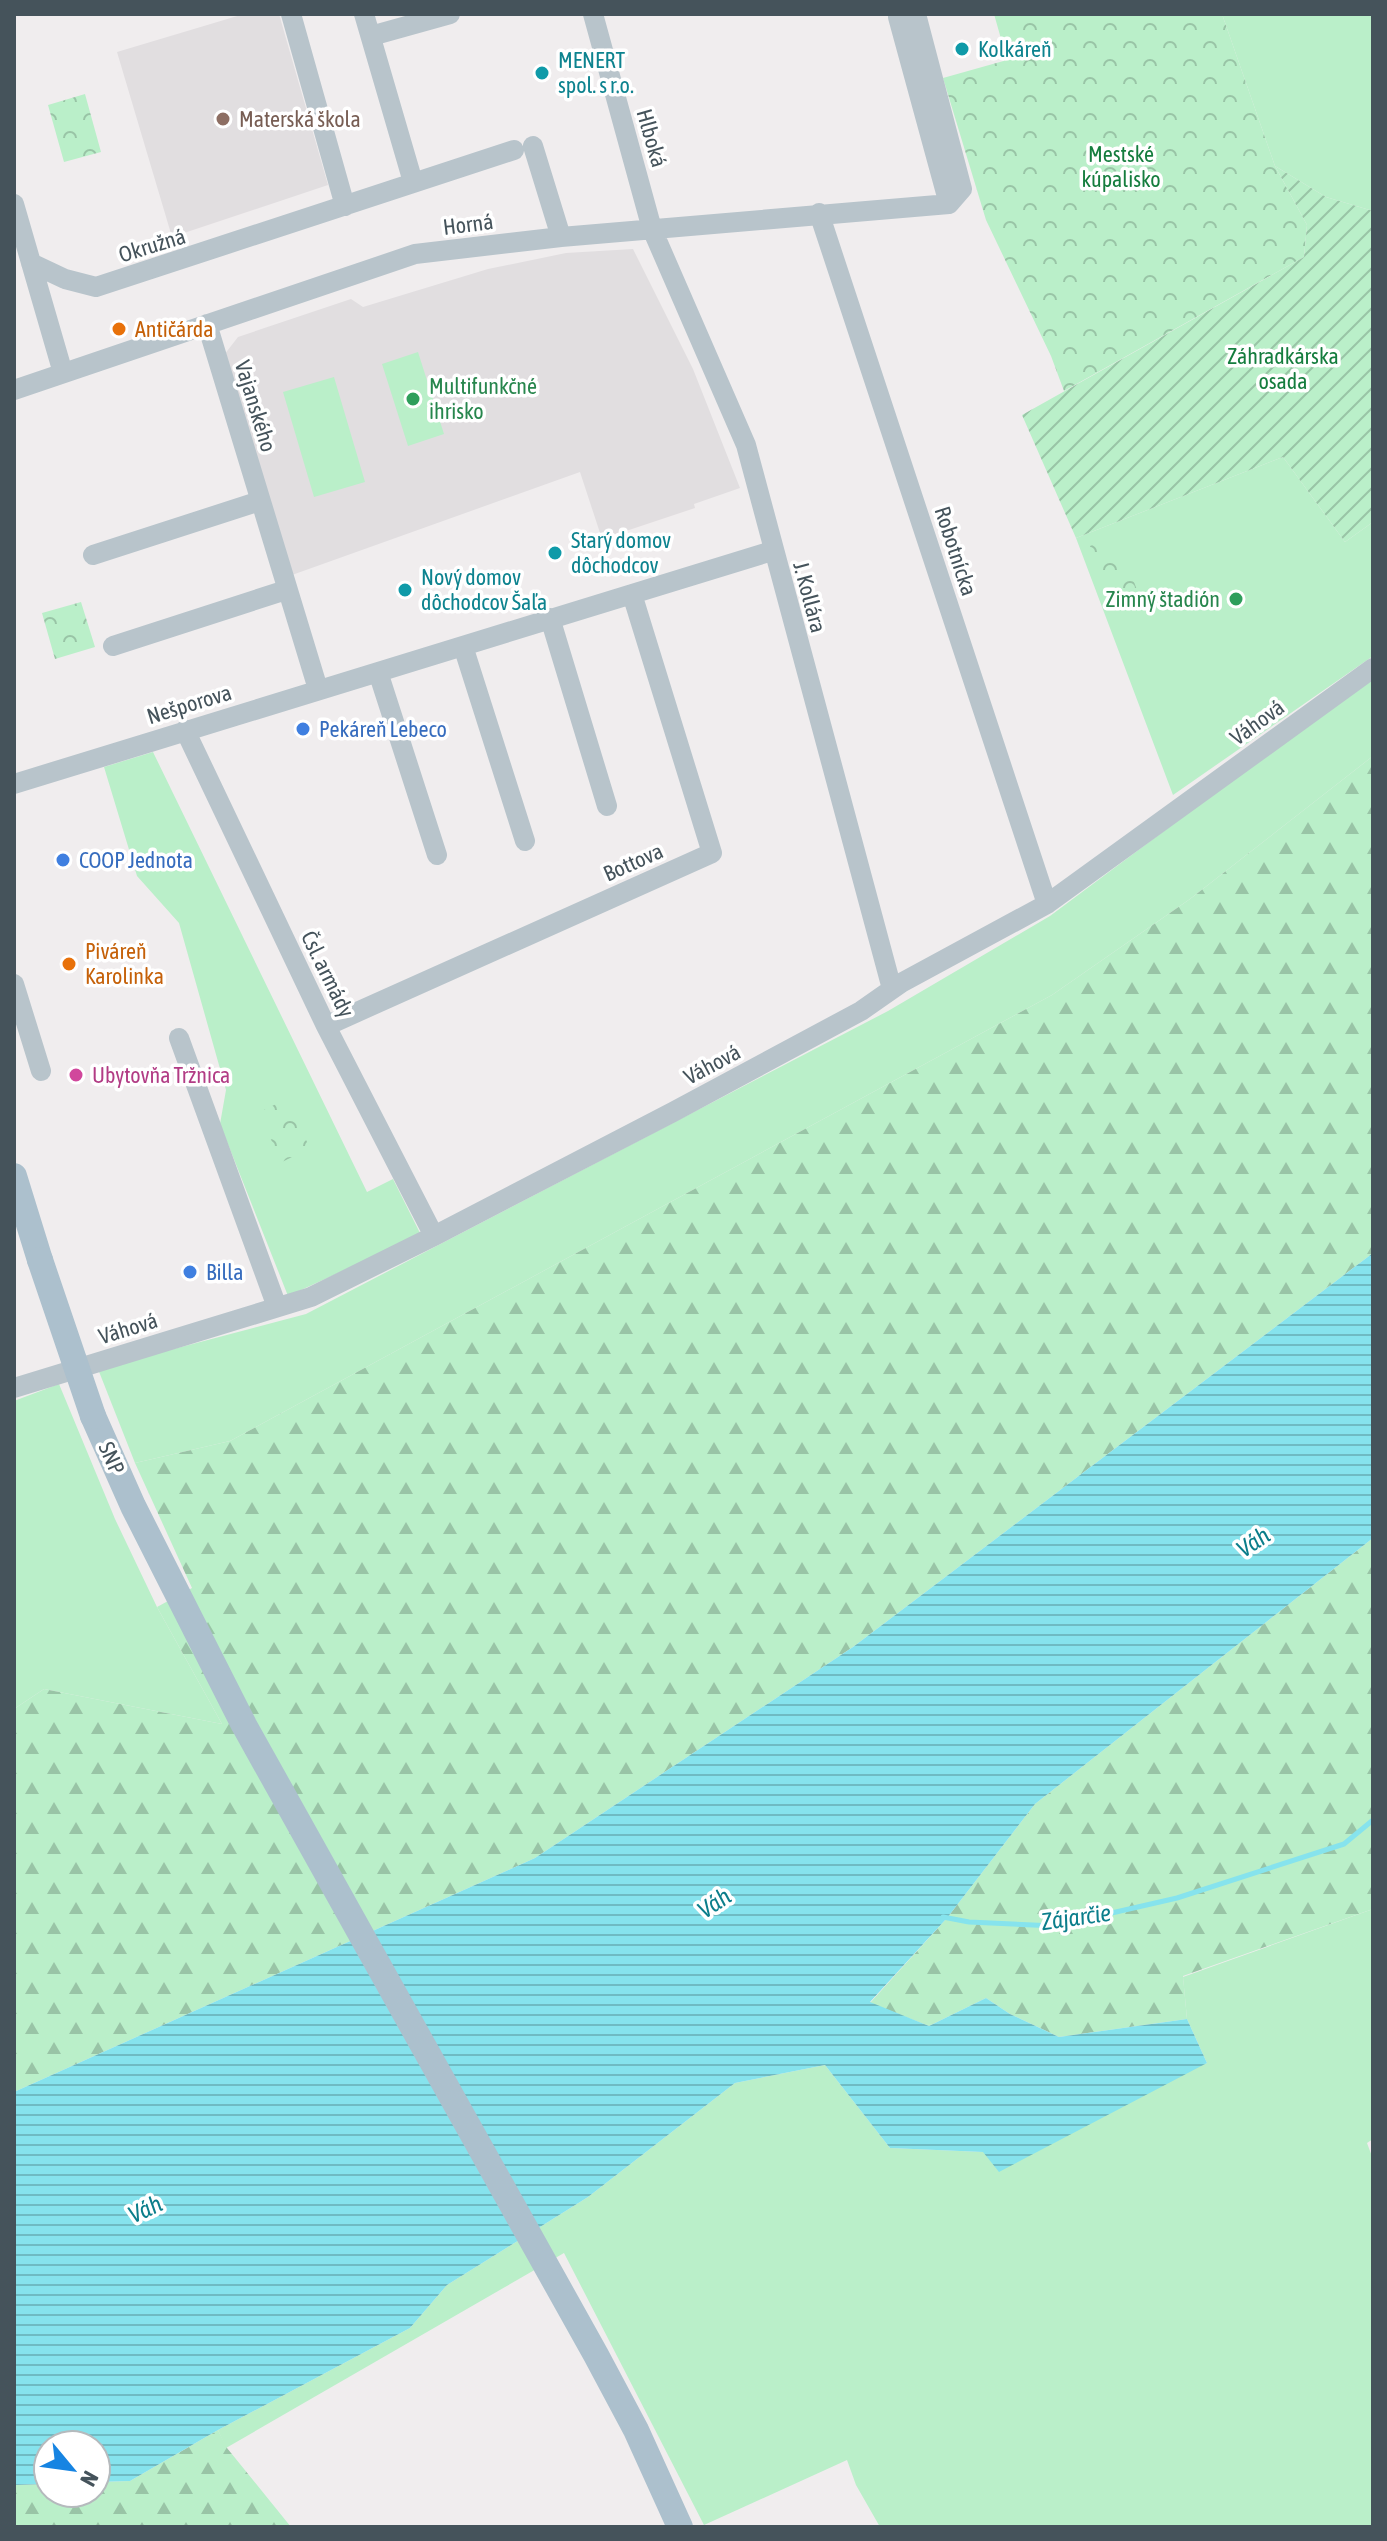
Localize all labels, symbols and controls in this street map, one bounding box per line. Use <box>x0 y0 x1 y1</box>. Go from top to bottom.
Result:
place label: Kolkáreň <box>978 36 1052 62</box>
marker: Kolkáreň <box>953 40 971 58</box>
place label: MENERT spol. s r.o. <box>558 47 634 98</box>
marker: MENERT spol. s r.o. <box>533 64 551 82</box>
place label: Materská škola <box>239 106 361 132</box>
street label: Hlboká <box>631 106 673 170</box>
marker: Materská škola <box>214 110 232 128</box>
park label: Mestské kúpalisko <box>1081 141 1161 192</box>
street label: Horná <box>441 208 495 240</box>
street label: Okružná <box>115 223 189 267</box>
place label: Antičárda <box>135 316 213 342</box>
marker: Antičárda <box>110 320 128 338</box>
park label: Záhradkárska osada <box>1227 343 1339 394</box>
street label: Vajanského <box>230 357 282 455</box>
place label: Multifunkčné ihrisko <box>429 373 537 424</box>
marker: Multifunkčné ihrisko <box>404 390 422 408</box>
street label: Robotnícka <box>929 503 983 599</box>
place label: Starý domov dôchodcov <box>571 527 671 578</box>
marker: Starý domov dôchodcov <box>546 544 564 562</box>
street label: J. Kollára <box>788 559 832 635</box>
place label: Nový domov dôchodcov Šaľa <box>421 564 547 615</box>
marker: Nový domov dôchodcov Šaľa <box>396 581 414 599</box>
place label: Zimný štadión <box>1106 586 1220 612</box>
marker: Zimný štadión <box>1227 590 1245 608</box>
street label: Nešporova <box>144 679 234 729</box>
street label: Váhová <box>1225 694 1289 750</box>
place label: Pekáreň Lebeco <box>319 716 447 742</box>
marker: Pekáreň Lebeco <box>294 720 312 738</box>
street label: Bottova <box>599 837 667 887</box>
place label: COOP Jednota <box>79 847 193 873</box>
marker: COOP Jednota <box>54 851 72 869</box>
street label: Čsl. armády <box>296 927 360 1021</box>
place label: Piváreň Karolinka <box>85 938 164 989</box>
marker: Piváreň Karolinka <box>60 955 78 973</box>
street label: Váhová <box>679 1038 745 1090</box>
place label: Ubytovňa Tržnica <box>92 1062 230 1088</box>
marker: Ubytovňa Tržnica <box>67 1066 85 1084</box>
place label: Billa <box>206 1259 243 1285</box>
marker: Billa <box>181 1263 199 1281</box>
street label: Váhová <box>95 1307 161 1349</box>
street label: SNP <box>93 1438 131 1478</box>
water label: Váh <box>1231 1521 1275 1563</box>
water label: Váh <box>692 1882 736 1924</box>
water label: Zájarčie <box>1039 1899 1113 1935</box>
water label: Váh <box>124 2189 166 2228</box>
north arrow <box>32 2429 112 2509</box>
text: N <box>75 2467 104 2491</box>

